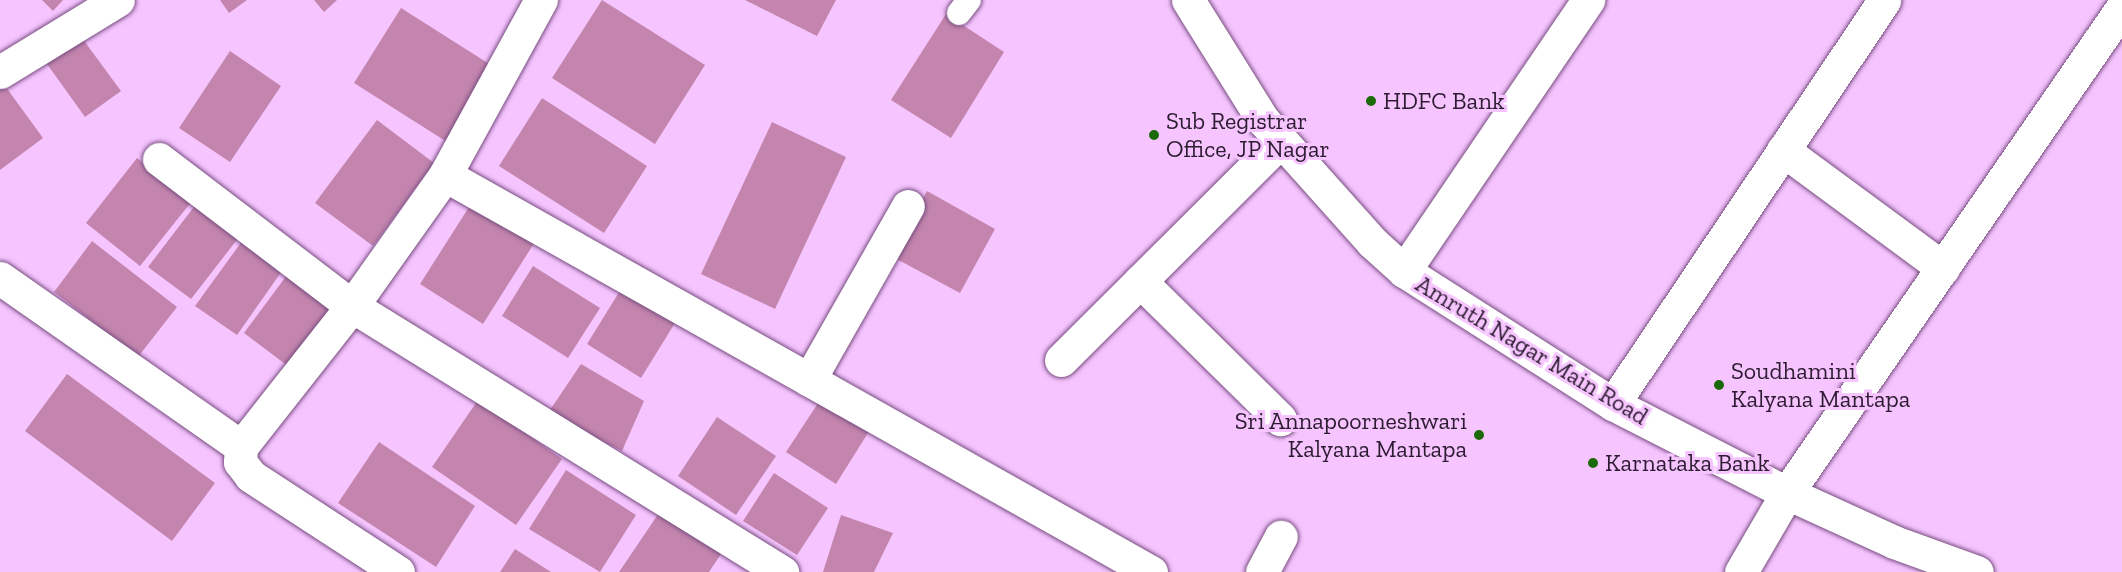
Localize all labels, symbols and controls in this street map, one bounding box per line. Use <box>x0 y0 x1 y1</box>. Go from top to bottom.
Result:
place label: HDFC Bank <box>1383 87 1504 115</box>
marker: HDFC Bank <box>1364 94 1378 108</box>
place label: Sub Registrar Office, JP Nagar <box>1166 107 1331 163</box>
marker: Sub Registrar Office, JP Nagar <box>1147 128 1161 142</box>
street label: Amruth Nagar Main Road <box>1410 269 1654 431</box>
place label: Soudhamini Kalyana Mantapa <box>1731 357 1910 413</box>
marker: Soudhamini Kalyana Mantapa <box>1712 378 1726 392</box>
place label: Sri Annapoorneshwari Kalyana Mantapa <box>1234 407 1467 463</box>
marker: Sri Annapoorneshwari Kalyana Mantapa <box>1472 428 1486 442</box>
place label: Karnataka Bank <box>1605 449 1770 477</box>
marker: Karnataka Bank <box>1586 456 1600 470</box>

